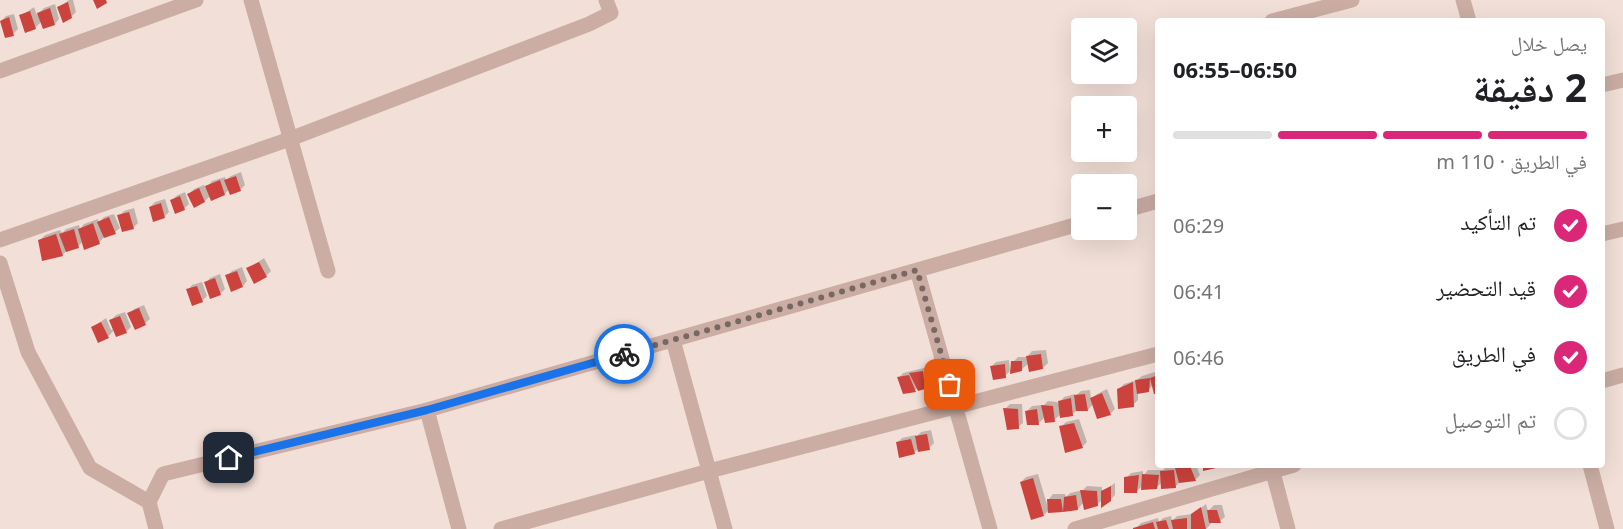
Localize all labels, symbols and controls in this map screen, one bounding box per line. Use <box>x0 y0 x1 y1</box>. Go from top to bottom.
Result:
map controls <box>1071 18 1137 240</box>
button: layers <box>1071 18 1137 84</box>
text: يصل خلال <box>1511 30 1587 57</box>
text: 06:50–06:55 <box>1173 54 1297 84</box>
text: 2 دقيقة <box>1473 60 1587 113</box>
button: + <box>1071 96 1137 162</box>
text: في الطريق · 110 m <box>1436 148 1587 175</box>
button: − <box>1071 174 1137 240</box>
text: تم التأكيد <box>1460 206 1536 236</box>
icon: check <box>1554 209 1587 242</box>
text: 06:29 <box>1173 212 1224 239</box>
text: قيد التحضير <box>1436 272 1536 302</box>
icon: check <box>1554 275 1587 308</box>
text: 06:41 <box>1173 278 1224 305</box>
courier <box>594 324 654 384</box>
icon: bike <box>608 338 641 371</box>
text: في الطريق <box>1452 338 1536 368</box>
icon: check <box>1554 341 1587 374</box>
text: 06:46 <box>1173 344 1224 371</box>
pin <box>924 359 975 410</box>
icon: bag <box>933 368 966 401</box>
text: تم التوصيل <box>1445 404 1536 434</box>
pin <box>203 432 254 483</box>
icon: home <box>212 441 245 474</box>

